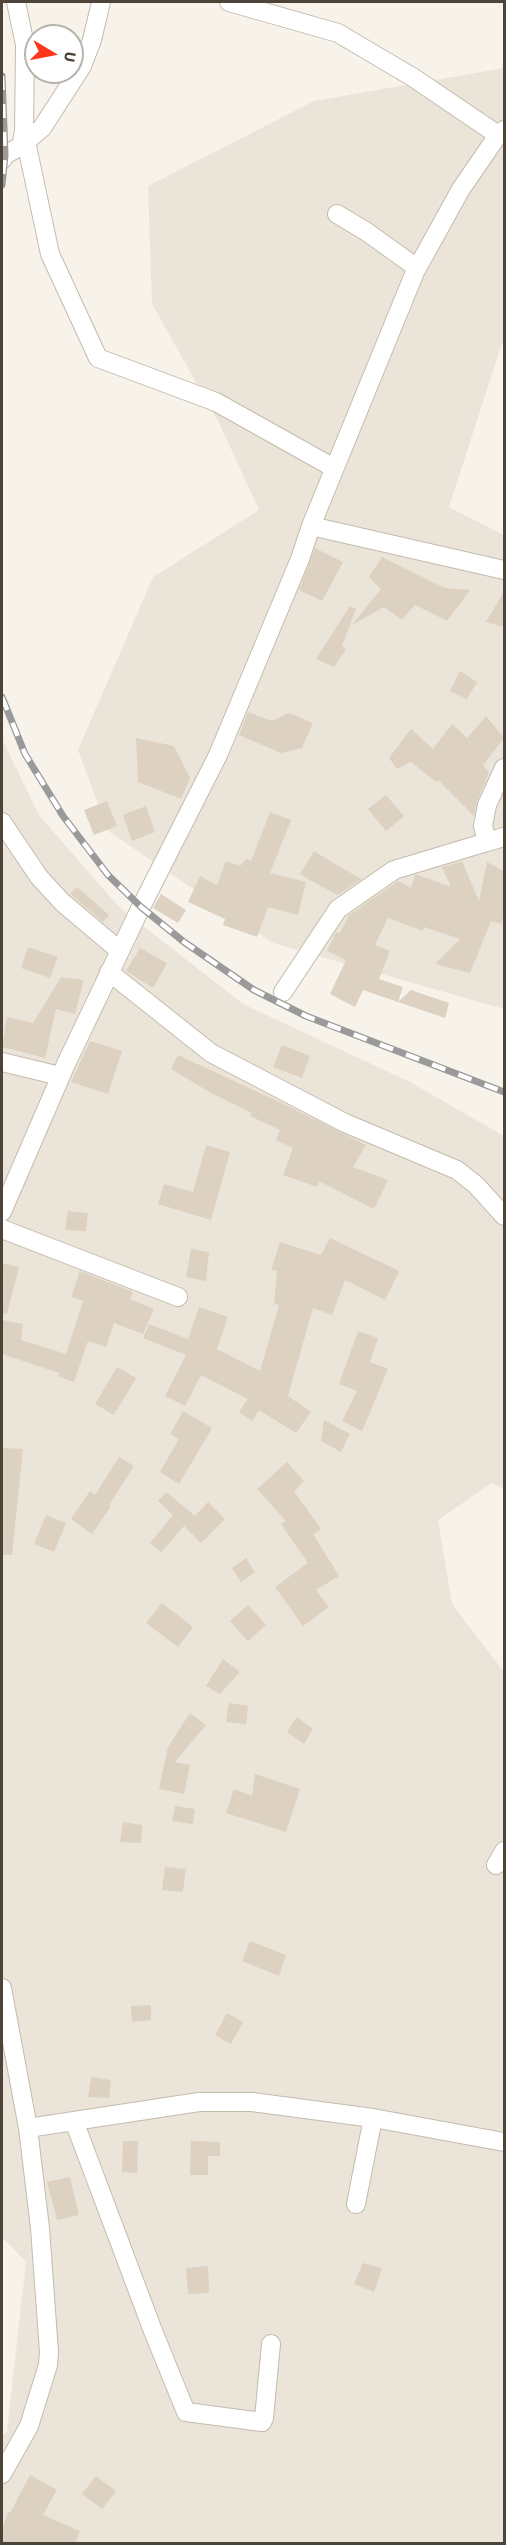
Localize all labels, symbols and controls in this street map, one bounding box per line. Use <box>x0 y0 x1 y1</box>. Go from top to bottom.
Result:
north arrow <box>24 24 84 84</box>
text: U <box>58 50 82 64</box>

